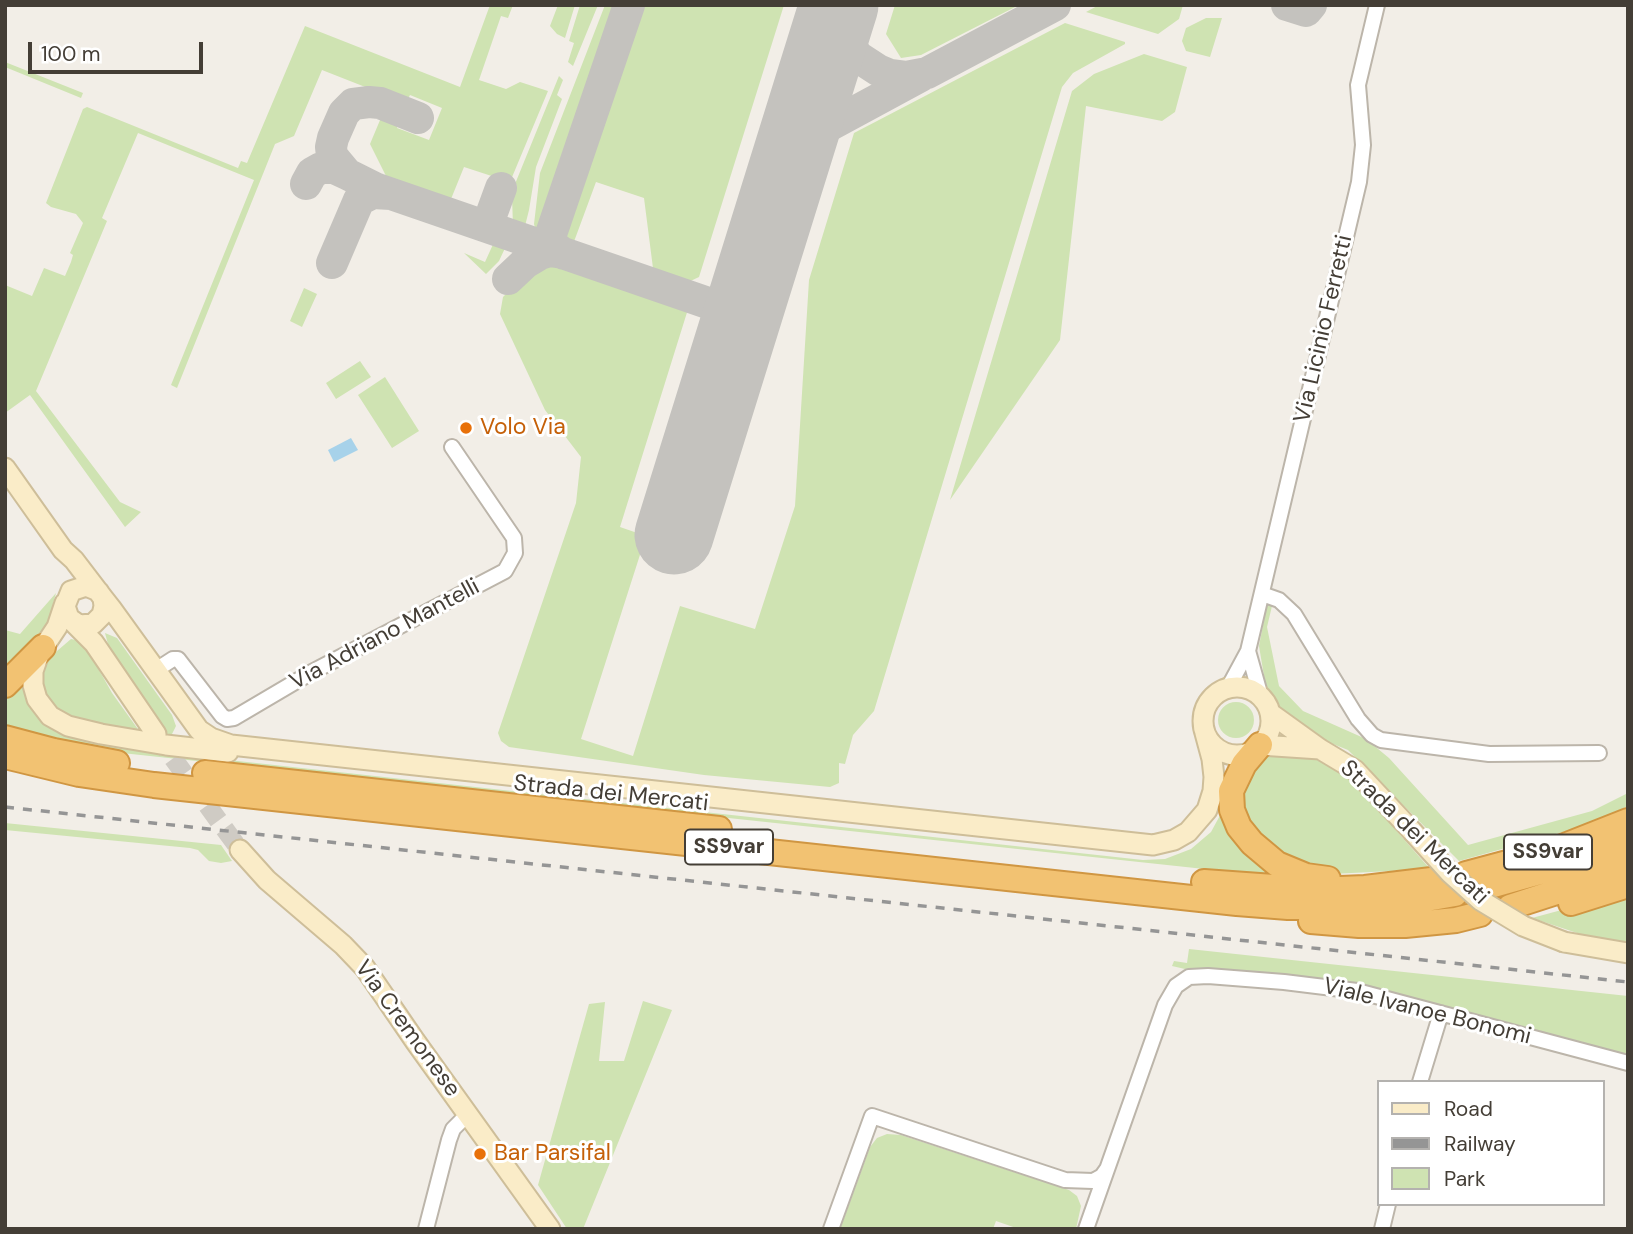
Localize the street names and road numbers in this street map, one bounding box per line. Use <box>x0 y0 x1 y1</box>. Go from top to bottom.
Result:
street label: Via Licinio Ferretti <box>1289 232 1359 426</box>
street label: Via Adriano Mantelli <box>286 573 484 697</box>
street label: Strada dei Mercati <box>1334 755 1494 911</box>
street label: Strada dei Mercati <box>512 770 710 818</box>
road number: SS9var <box>685 830 773 864</box>
road number: SS9var <box>1504 834 1592 870</box>
street label: Via Cremonese <box>348 955 466 1103</box>
street label: Viale Ivanoe Bonomi <box>1320 973 1534 1051</box>

